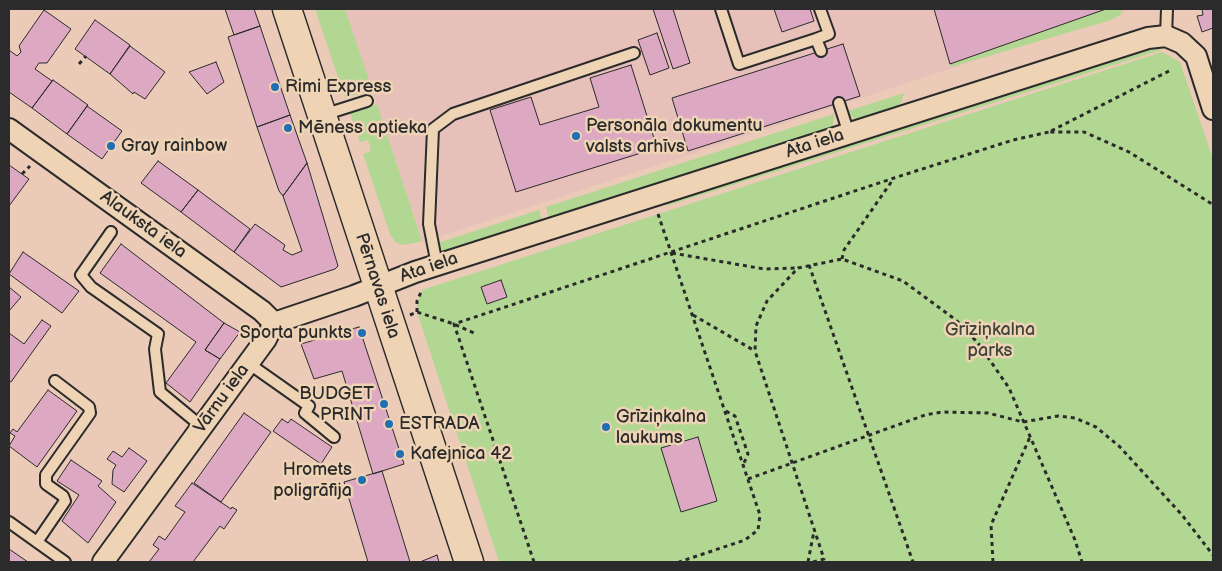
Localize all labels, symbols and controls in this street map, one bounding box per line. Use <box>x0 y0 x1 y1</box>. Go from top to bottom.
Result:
place label: Rimi Express <box>285 76 391 98</box>
marker: Rimi Express <box>269 81 281 93</box>
place label: Personāla dokumentu valsts arhīvs <box>586 115 763 158</box>
place label: Mēness aptieka <box>298 117 427 139</box>
marker: Mēness aptieka <box>282 122 294 134</box>
street label: Ata iela <box>783 124 847 164</box>
marker: Personāla dokumentu valsts arhīvs <box>570 130 582 142</box>
place label: Gray rainbow <box>121 135 227 157</box>
marker: Gray rainbow <box>105 140 117 152</box>
street label: Alauksta iela <box>95 186 191 264</box>
street label: Pērnavas iela <box>350 231 404 341</box>
street label: Ata iela <box>397 248 461 288</box>
park label: Grīziņkalna parks <box>945 319 1035 362</box>
place label: Sporta punkts <box>240 322 352 344</box>
marker: Sporta punkts <box>356 327 368 339</box>
street label: Vārnu iela <box>190 360 254 438</box>
place label: BUDGET PRINT <box>299 383 374 426</box>
marker: BUDGET PRINT <box>378 398 390 410</box>
place label: Grīziņkalna laukums <box>616 406 706 448</box>
place label: ESTRADA <box>399 413 480 435</box>
marker: ESTRADA <box>383 418 395 430</box>
marker: Grīziņkalna laukums <box>600 421 612 433</box>
place label: Kafejnīca 42 <box>410 443 512 465</box>
marker: Kafejnīca 42 <box>394 448 406 460</box>
place label: Hromets poligrāfija <box>273 459 352 502</box>
marker: Hromets poligrāfija <box>356 474 368 486</box>

